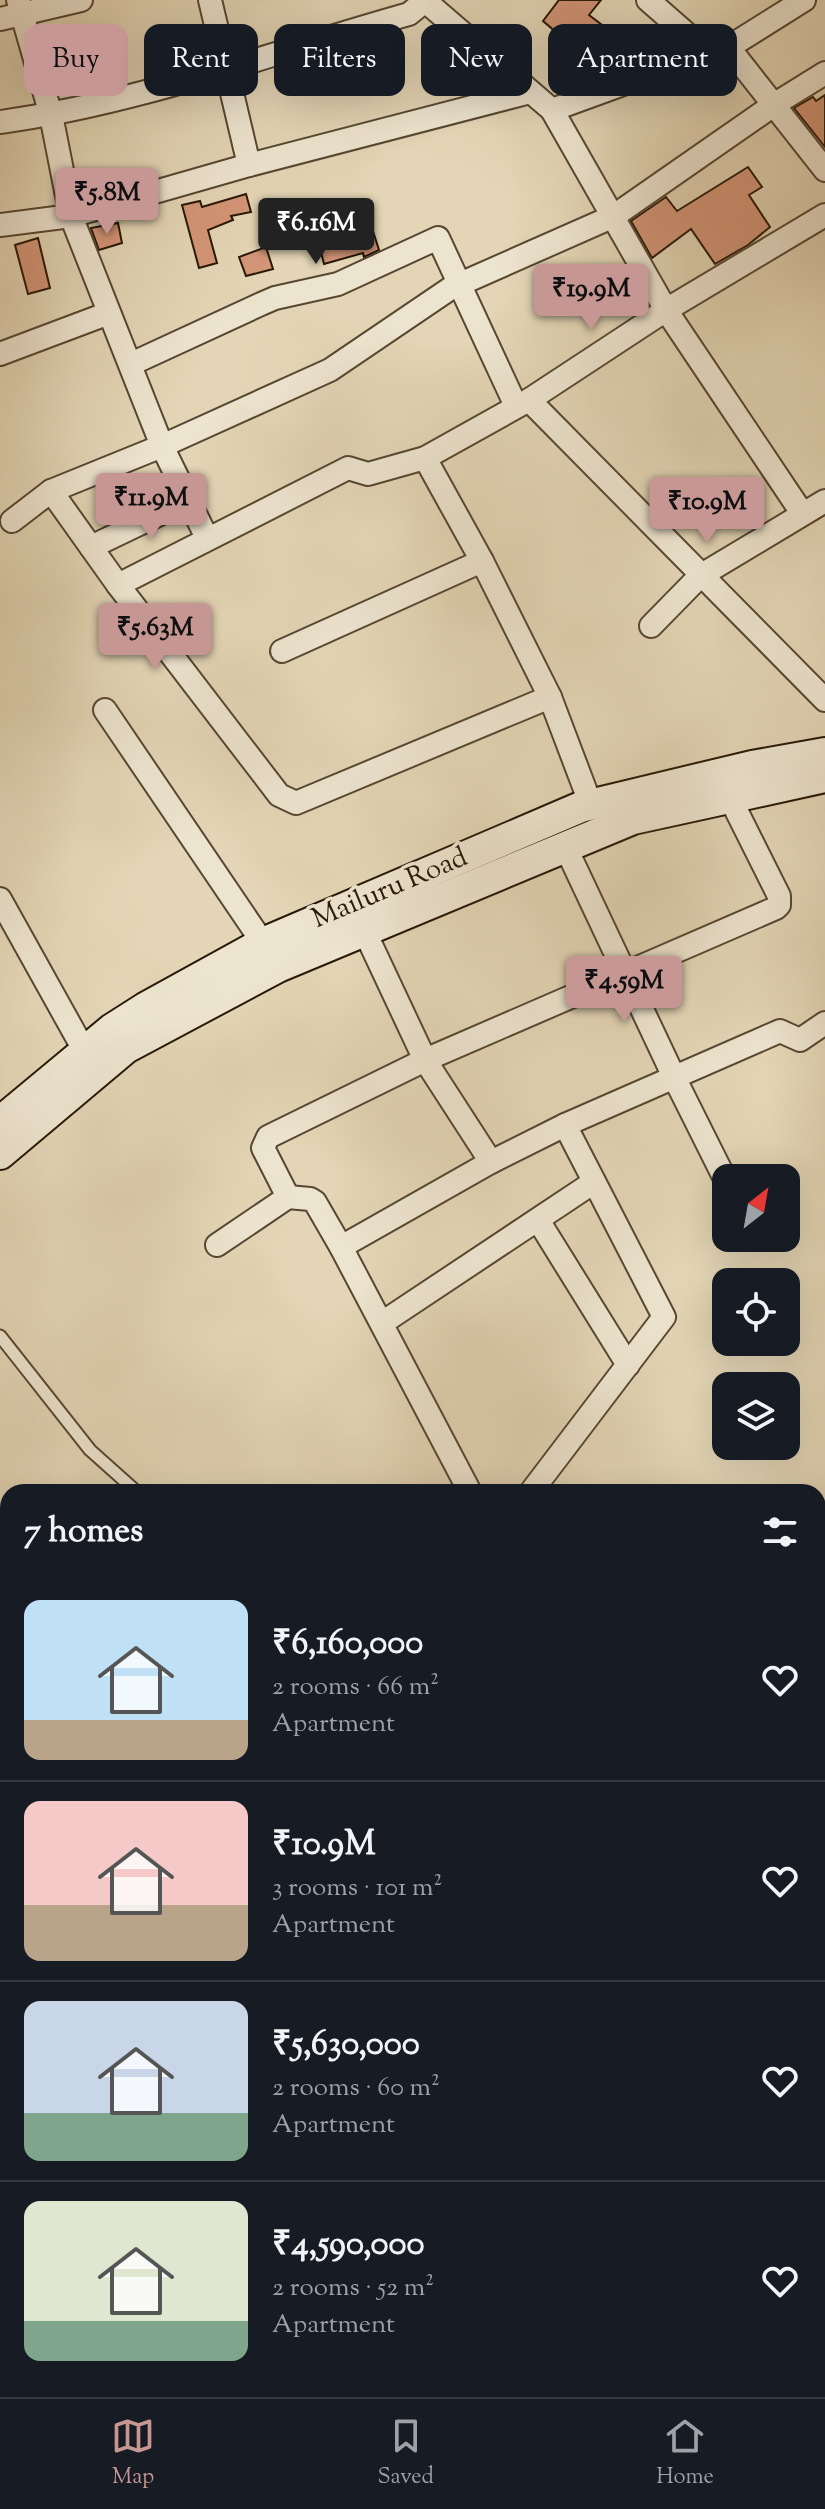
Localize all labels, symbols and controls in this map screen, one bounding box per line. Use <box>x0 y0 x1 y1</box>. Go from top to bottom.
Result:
chip: Buy <box>24 24 128 96</box>
chip: Rent <box>144 24 258 96</box>
chip: Filters <box>274 24 405 96</box>
chip: New <box>421 24 532 96</box>
chip: Apartment <box>548 24 737 96</box>
pin: ₹5.8M <box>51 168 163 236</box>
text: ₹5.8M <box>74 175 140 212</box>
pin: ₹6.16M <box>251 198 381 266</box>
text: ₹6.16M <box>276 205 356 242</box>
pin: ₹19.9M <box>526 264 656 332</box>
text: ₹19.9M <box>552 271 630 308</box>
pin: ₹11.9M <box>86 473 216 541</box>
pin: ₹10.9M <box>642 477 772 545</box>
text: ₹11.9M <box>113 480 189 517</box>
text: ₹10.9M <box>667 484 747 521</box>
pin: ₹5.63M <box>90 603 220 671</box>
text: ₹5.63M <box>116 610 194 647</box>
street label: Mailuru Road <box>306 838 474 940</box>
pin: ₹4.59M <box>559 956 689 1024</box>
text: ₹4.59M <box>584 963 664 1000</box>
north arrow <box>712 1164 800 1252</box>
map controls <box>712 1164 800 1460</box>
button: locate <box>712 1268 800 1356</box>
button: layers <box>712 1372 800 1460</box>
text: 7 homes <box>24 1508 143 1557</box>
icon: filters <box>758 1510 802 1554</box>
text: ₹6,160,000 <box>272 1620 423 1669</box>
icon: home <box>88 1632 184 1728</box>
icon: heart <box>758 1658 802 1702</box>
text: 2 rooms · 66 m² <box>272 1669 439 1706</box>
text: Apartment <box>272 1706 395 1743</box>
text: ₹10.9M <box>272 1821 375 1870</box>
icon: home <box>88 1833 184 1929</box>
icon: heart <box>758 1859 802 1903</box>
text: 3 rooms · 101 m² <box>272 1870 442 1907</box>
text: Apartment <box>272 1907 395 1944</box>
text: ₹5,630,000 <box>272 2021 420 2070</box>
icon: home <box>88 2033 184 2129</box>
icon: heart <box>758 2059 802 2103</box>
text: 2 rooms · 60 m² <box>272 2070 440 2107</box>
text: Apartment <box>272 2107 395 2144</box>
text: ₹4,590,000 <box>272 2221 424 2270</box>
icon: home <box>88 2233 184 2329</box>
icon: heart <box>758 2259 802 2303</box>
text: 2 rooms · 52 m² <box>272 2270 434 2307</box>
text: Apartment <box>272 2307 395 2344</box>
tab: Map <box>111 2414 155 2494</box>
tab: Saved <box>377 2414 434 2494</box>
tab: Home <box>656 2414 714 2494</box>

